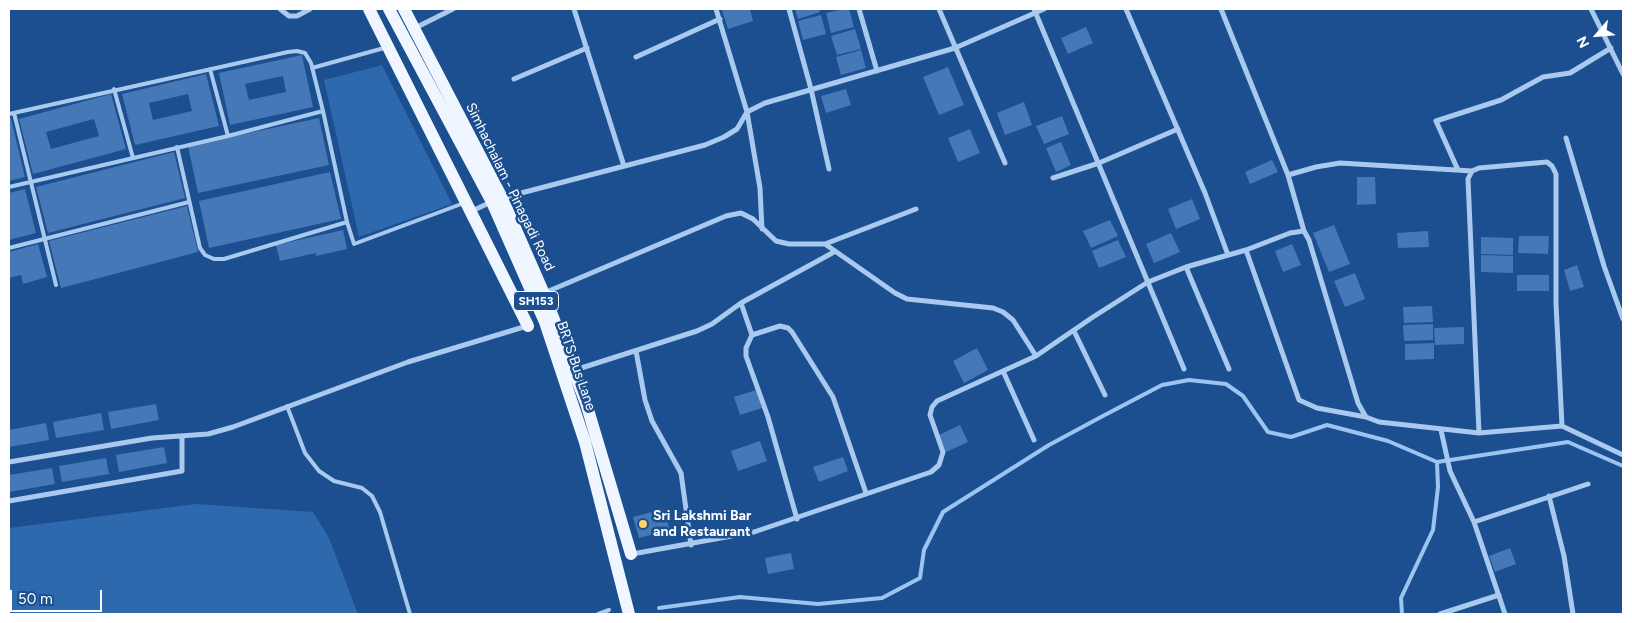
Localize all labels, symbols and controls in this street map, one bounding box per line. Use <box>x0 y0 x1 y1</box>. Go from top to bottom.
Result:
north arrow <box>1572 10 1622 60</box>
text: N <box>1573 33 1593 51</box>
street label: Simhachalam - Pinagadi Road <box>462 100 558 274</box>
road number: SH153 <box>514 292 558 310</box>
street label: BRTS Bus Lane <box>553 319 599 413</box>
place label: Sri Lakshmi Bar and Restaurant <box>653 508 751 540</box>
marker: Sri Lakshmi Bar and Restaurant <box>637 518 649 530</box>
scale bar <box>12 580 105 612</box>
text: 50 m <box>18 590 53 608</box>

